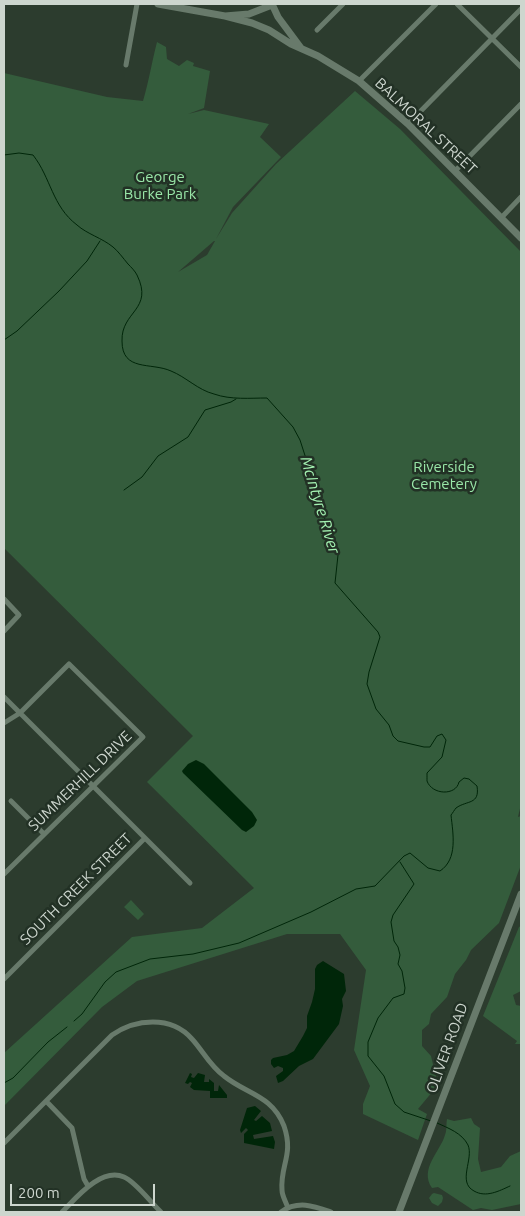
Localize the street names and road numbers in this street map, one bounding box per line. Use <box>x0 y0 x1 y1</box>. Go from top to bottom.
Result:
street label: BALMORAL STREET <box>371 74 481 178</box>
street label: SUMMERHILL DRIVE <box>25 727 135 835</box>
street label: SOUTH CREEK STREET <box>16 829 136 949</box>
street label: OLIVER ROAD <box>422 1000 472 1096</box>

